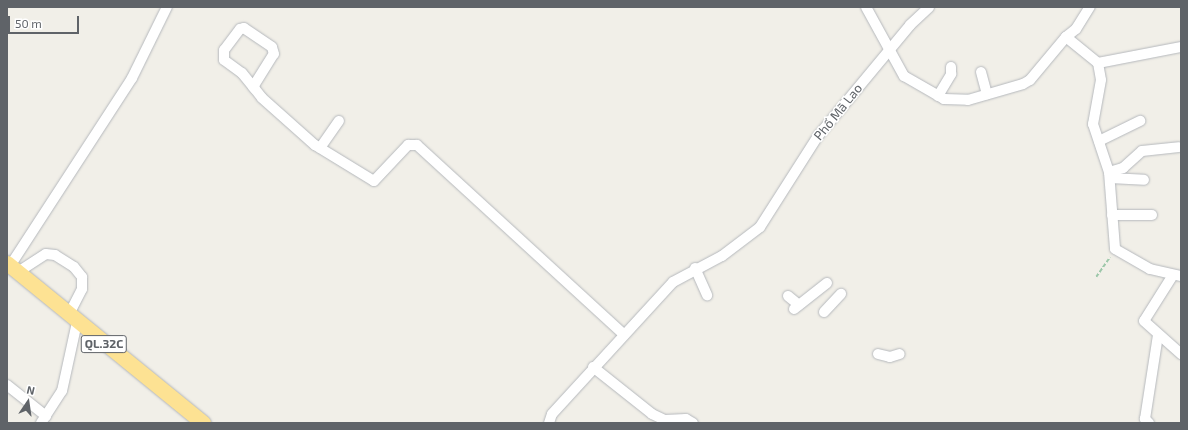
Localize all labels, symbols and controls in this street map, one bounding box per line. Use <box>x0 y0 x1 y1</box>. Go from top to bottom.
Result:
scale bar <box>10 8 81 34</box>
text: 50 m <box>15 16 42 30</box>
street label: Phố Mã Lao <box>810 81 866 143</box>
road number: QL.32C <box>80 334 128 354</box>
north arrow <box>8 382 48 422</box>
text: N <box>25 383 36 397</box>

